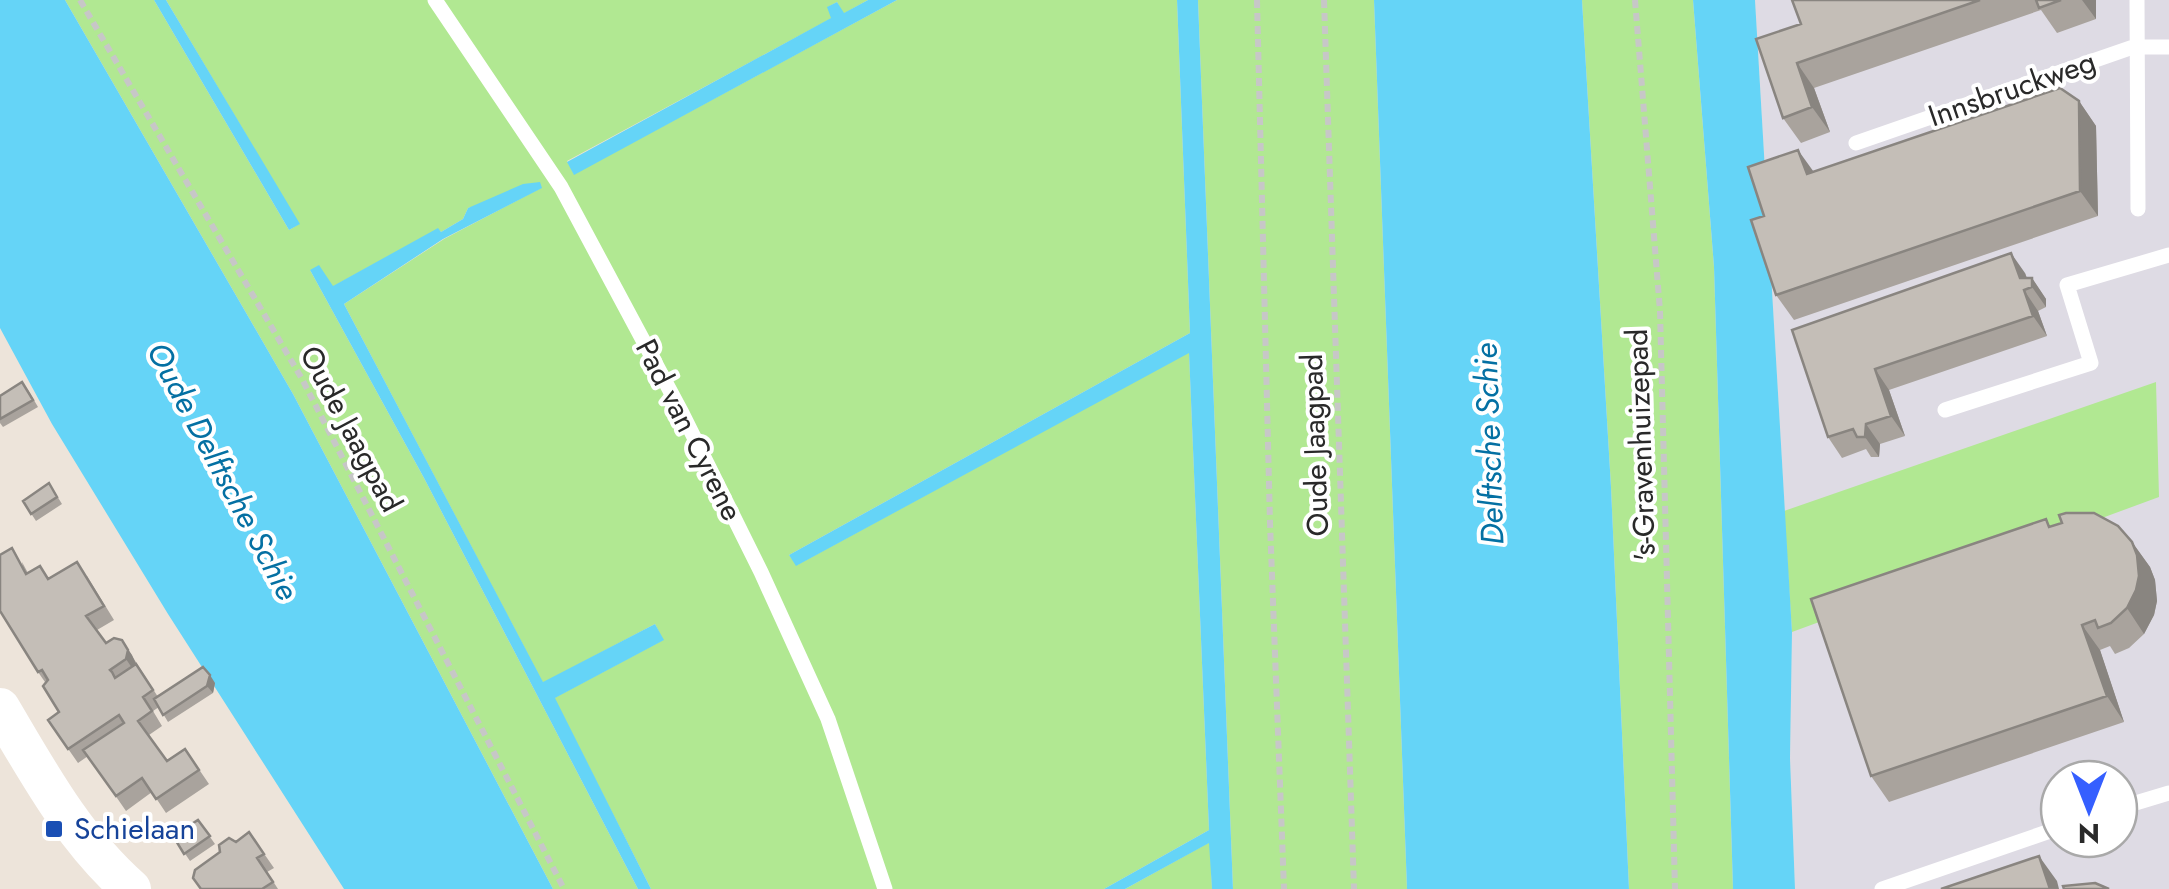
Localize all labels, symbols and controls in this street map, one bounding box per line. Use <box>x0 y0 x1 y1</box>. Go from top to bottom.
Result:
street label: Innsbruckweg <box>1922 40 2101 137</box>
street label: 's-Gravenhuizepad <box>1615 328 1666 562</box>
street label: Pad van Cyrene <box>625 331 754 528</box>
water label: Oude Delftsche Schie <box>135 334 311 608</box>
street label: Oude Jaagpad <box>290 338 413 520</box>
water label: Delftsche Schie <box>1462 342 1516 546</box>
street label: Oude Jaagpad <box>1290 353 1339 537</box>
north arrow <box>2039 759 2139 859</box>
place label: Schielaan <box>74 807 195 850</box>
text: N <box>2078 813 2100 854</box>
marker: Schielaan <box>43 818 65 840</box>

